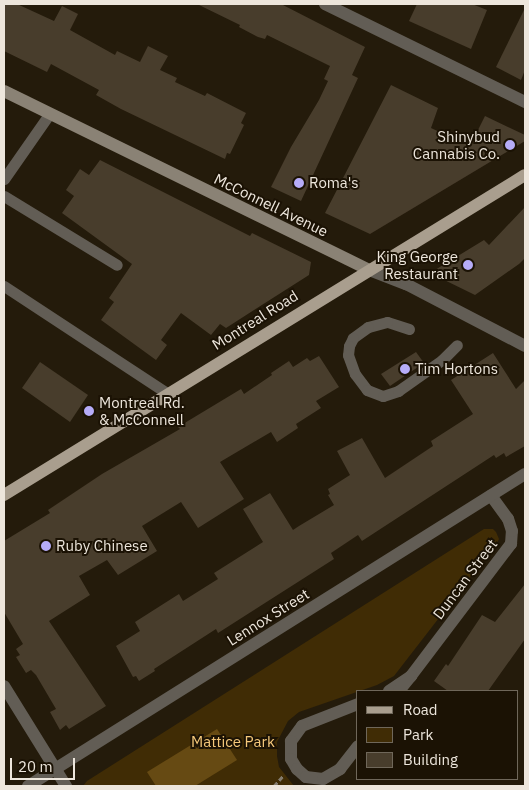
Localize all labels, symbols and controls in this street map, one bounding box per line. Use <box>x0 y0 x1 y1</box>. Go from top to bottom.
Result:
place label: Shinybud Cannabis Co. <box>413 127 500 162</box>
marker: Shinybud Cannabis Co. <box>504 139 516 151</box>
street label: McConnell Avenue <box>211 170 331 240</box>
place label: Roma's <box>309 174 359 192</box>
marker: Roma's <box>293 177 305 189</box>
place label: King George Restaurant <box>376 247 458 282</box>
marker: King George Restaurant <box>462 259 474 271</box>
street label: Montreal Road <box>209 286 301 354</box>
place label: Tim Hortons <box>415 360 498 378</box>
marker: Tim Hortons <box>399 363 411 375</box>
place label: Montreal Rd. & McConnell <box>99 393 185 428</box>
marker: Montreal Rd. & McConnell <box>83 405 95 417</box>
street label: Duncan Street <box>429 535 501 623</box>
place label: Ruby Chinese <box>56 537 148 555</box>
marker: Ruby Chinese <box>40 540 52 552</box>
street label: Lennox Street <box>224 585 312 649</box>
legend <box>356 690 519 780</box>
text: Road <box>403 700 438 719</box>
text: Park <box>403 725 433 744</box>
park label: Mattice Park <box>191 733 275 751</box>
scale bar <box>12 748 78 780</box>
text: Building <box>403 750 458 769</box>
text: 20 m <box>18 757 53 776</box>

